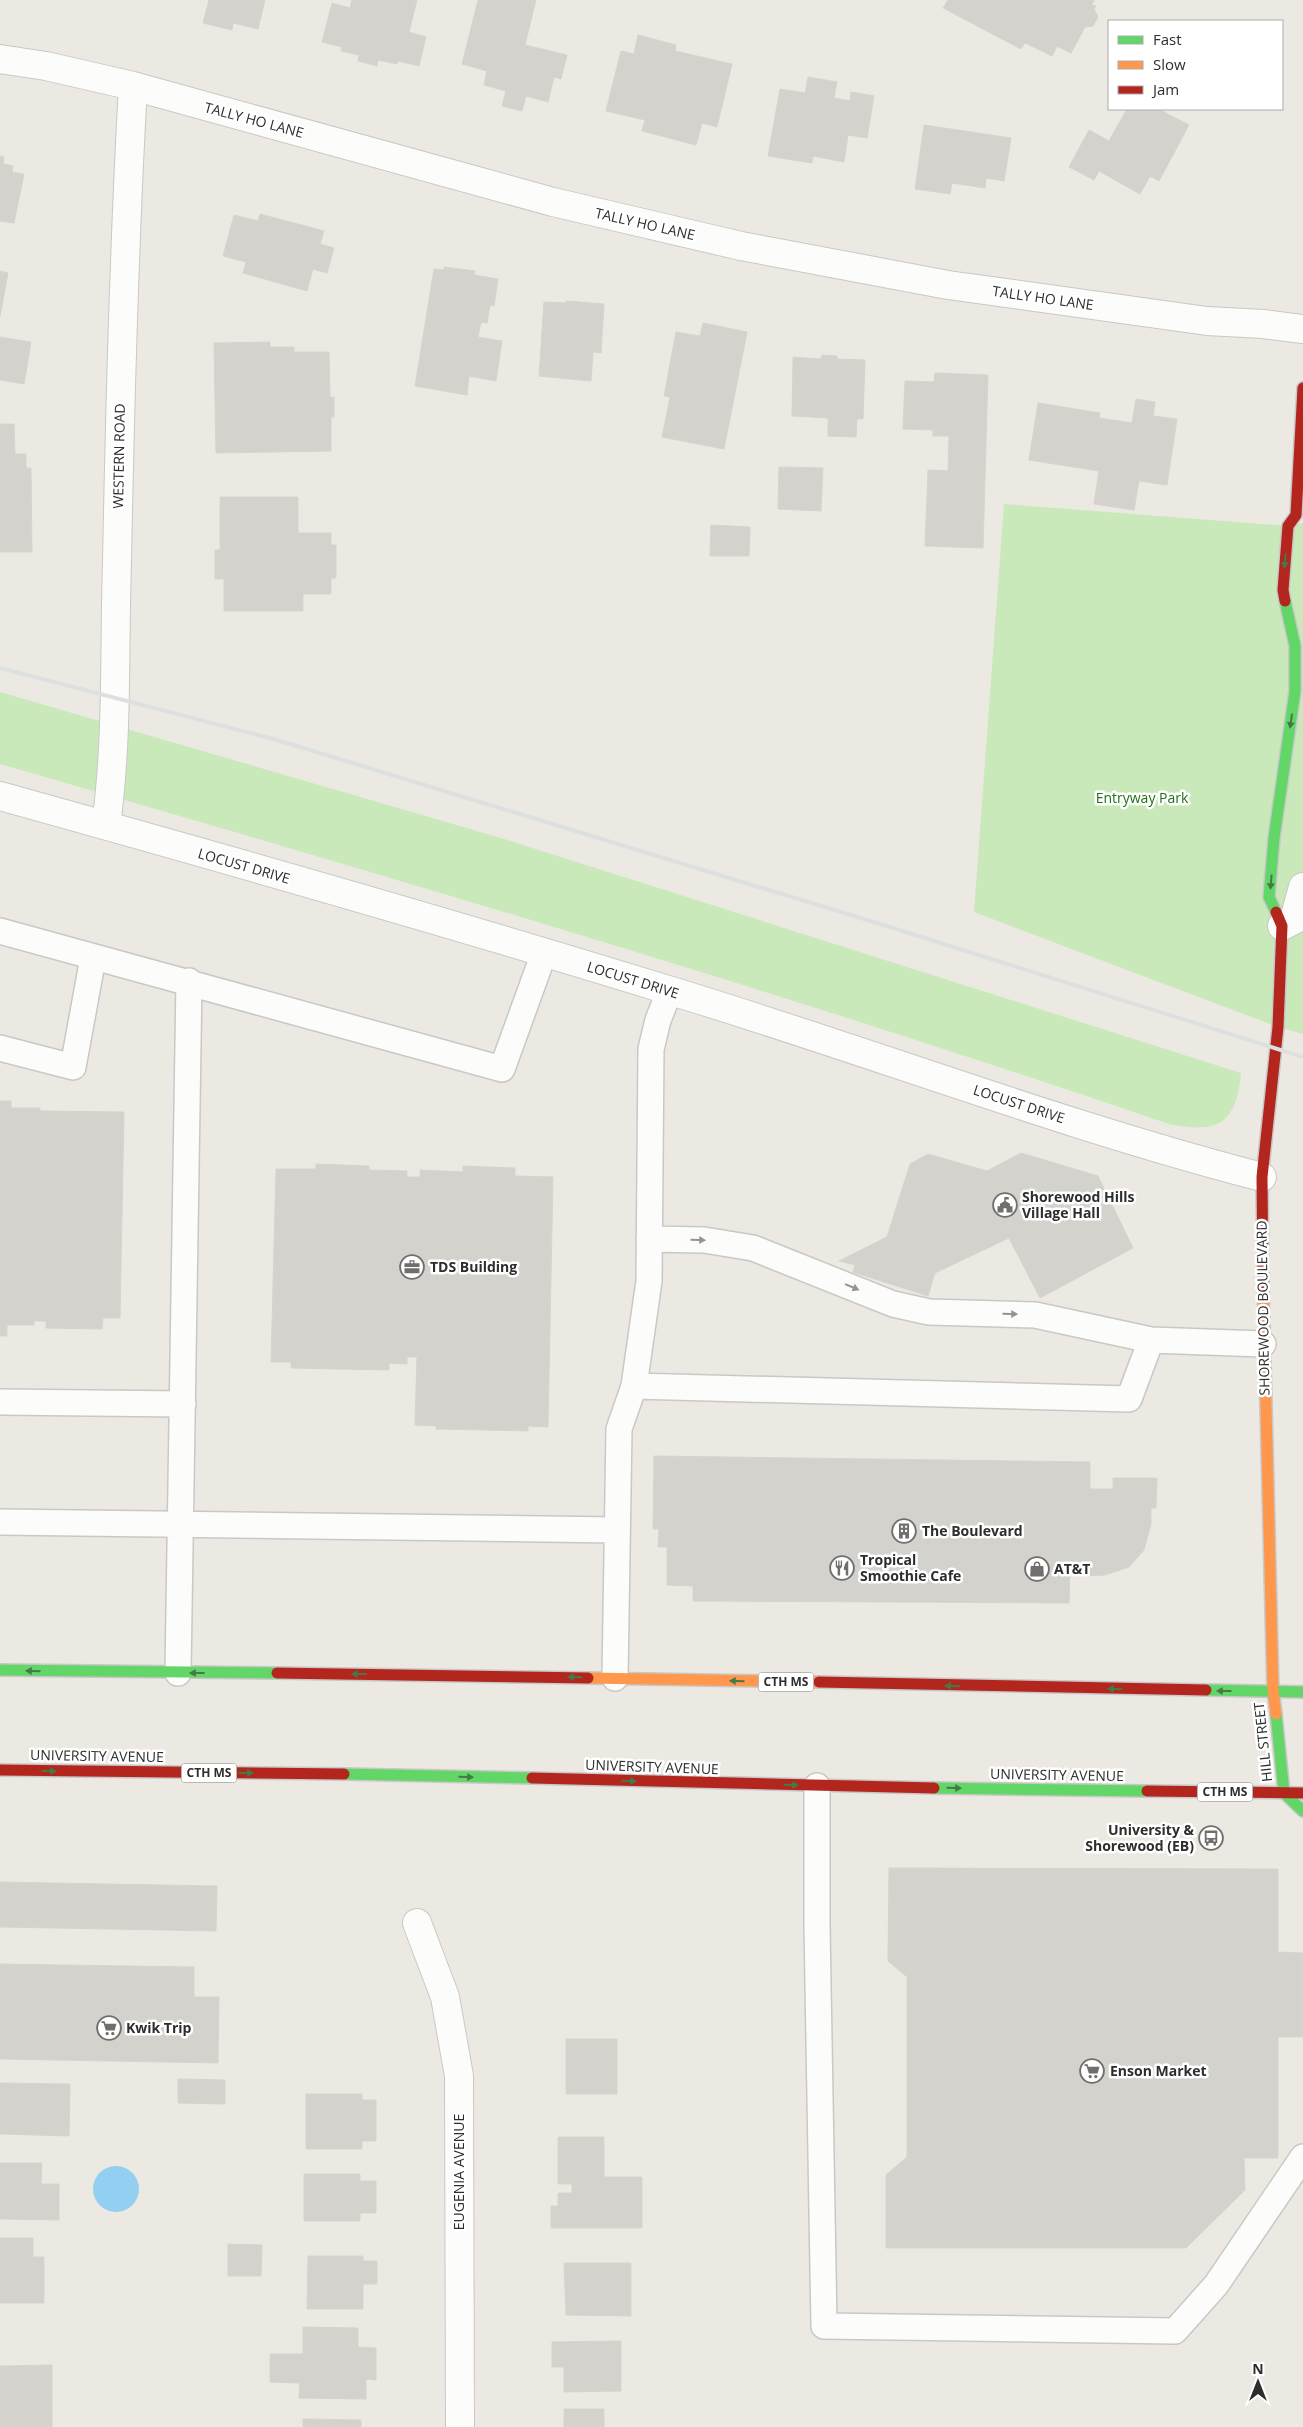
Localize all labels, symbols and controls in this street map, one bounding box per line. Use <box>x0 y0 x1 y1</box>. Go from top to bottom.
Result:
legend <box>1108 20 1283 110</box>
text: Fast <box>1153 29 1182 49</box>
text: Slow <box>1153 54 1186 74</box>
text: Jam <box>1151 79 1179 99</box>
street label: TALLY HO LANE <box>202 97 306 142</box>
street label: TALLY HO LANE <box>593 203 697 244</box>
street label: TALLY HO LANE <box>991 281 1095 314</box>
street label: WESTERN ROAD <box>108 403 129 509</box>
one-way arrow <box>1281 553 1289 569</box>
one-way arrow <box>1287 714 1295 730</box>
park label: Entryway Park <box>1096 788 1189 807</box>
street label: LOCUST DRIVE <box>196 843 292 888</box>
one-way arrow <box>1266 875 1274 891</box>
street label: LOCUST DRIVE <box>585 957 681 1003</box>
street label: LOCUST DRIVE <box>971 1080 1067 1127</box>
place label: Shorewood Hills Village Hall <box>1022 1187 1135 1222</box>
public building icon: Shorewood Hills Village Hall <box>992 1192 1018 1218</box>
street label: SHOREWOOD BOULEVARD <box>1251 1220 1274 1396</box>
one-way arrow <box>690 1236 706 1244</box>
office icon: TDS Building <box>399 1254 425 1280</box>
place label: TDS Building <box>430 1257 517 1276</box>
one-way arrow <box>845 1283 859 1291</box>
one-way arrow <box>1003 1310 1019 1318</box>
building icon: The Boulevard <box>891 1518 917 1544</box>
place label: The Boulevard <box>922 1521 1023 1540</box>
place label: Tropical Smoothie Cafe <box>860 1550 961 1585</box>
restaurant icon: Tropical Smoothie Cafe <box>829 1555 855 1581</box>
shop icon: AT&T <box>1024 1556 1050 1582</box>
place label: AT&T <box>1054 1559 1090 1578</box>
one-way arrow <box>24 1667 40 1675</box>
one-way arrow <box>189 1669 205 1677</box>
one-way arrow <box>351 1670 367 1678</box>
road number: CTH MS <box>758 1672 814 1691</box>
one-way arrow <box>567 1673 583 1681</box>
one-way arrow <box>729 1677 745 1685</box>
one-way arrow <box>944 1681 960 1689</box>
one-way arrow <box>1106 1685 1122 1693</box>
one-way arrow <box>1216 1687 1232 1695</box>
street label: HILL STREET <box>1249 1701 1276 1783</box>
street label: UNIVERSITY AVENUE <box>30 1745 164 1766</box>
street label: UNIVERSITY AVENUE <box>585 1755 719 1778</box>
road number: CTH MS <box>182 1764 236 1782</box>
street label: UNIVERSITY AVENUE <box>990 1764 1124 1785</box>
one-way arrow <box>41 1767 57 1775</box>
one-way arrow <box>238 1770 254 1778</box>
one-way arrow <box>459 1773 475 1781</box>
one-way arrow <box>621 1777 637 1785</box>
one-way arrow <box>784 1782 800 1790</box>
road number: CTH MS <box>1198 1782 1252 1801</box>
one-way arrow <box>946 1784 962 1792</box>
place label: University & Shorewood (EB) <box>1085 1820 1194 1855</box>
bus stop icon: University & Shorewood (EB) <box>1198 1825 1224 1851</box>
supermarket icon: Kwik Trip <box>96 2015 122 2041</box>
place label: Kwik Trip <box>126 2018 192 2037</box>
supermarket icon: Enson Market <box>1079 2058 1105 2084</box>
place label: Enson Market <box>1110 2061 1207 2080</box>
street label: EUGENIA AVENUE <box>449 2114 468 2230</box>
north arrow <box>1233 2357 1283 2407</box>
text: N <box>1252 2359 1264 2378</box>

